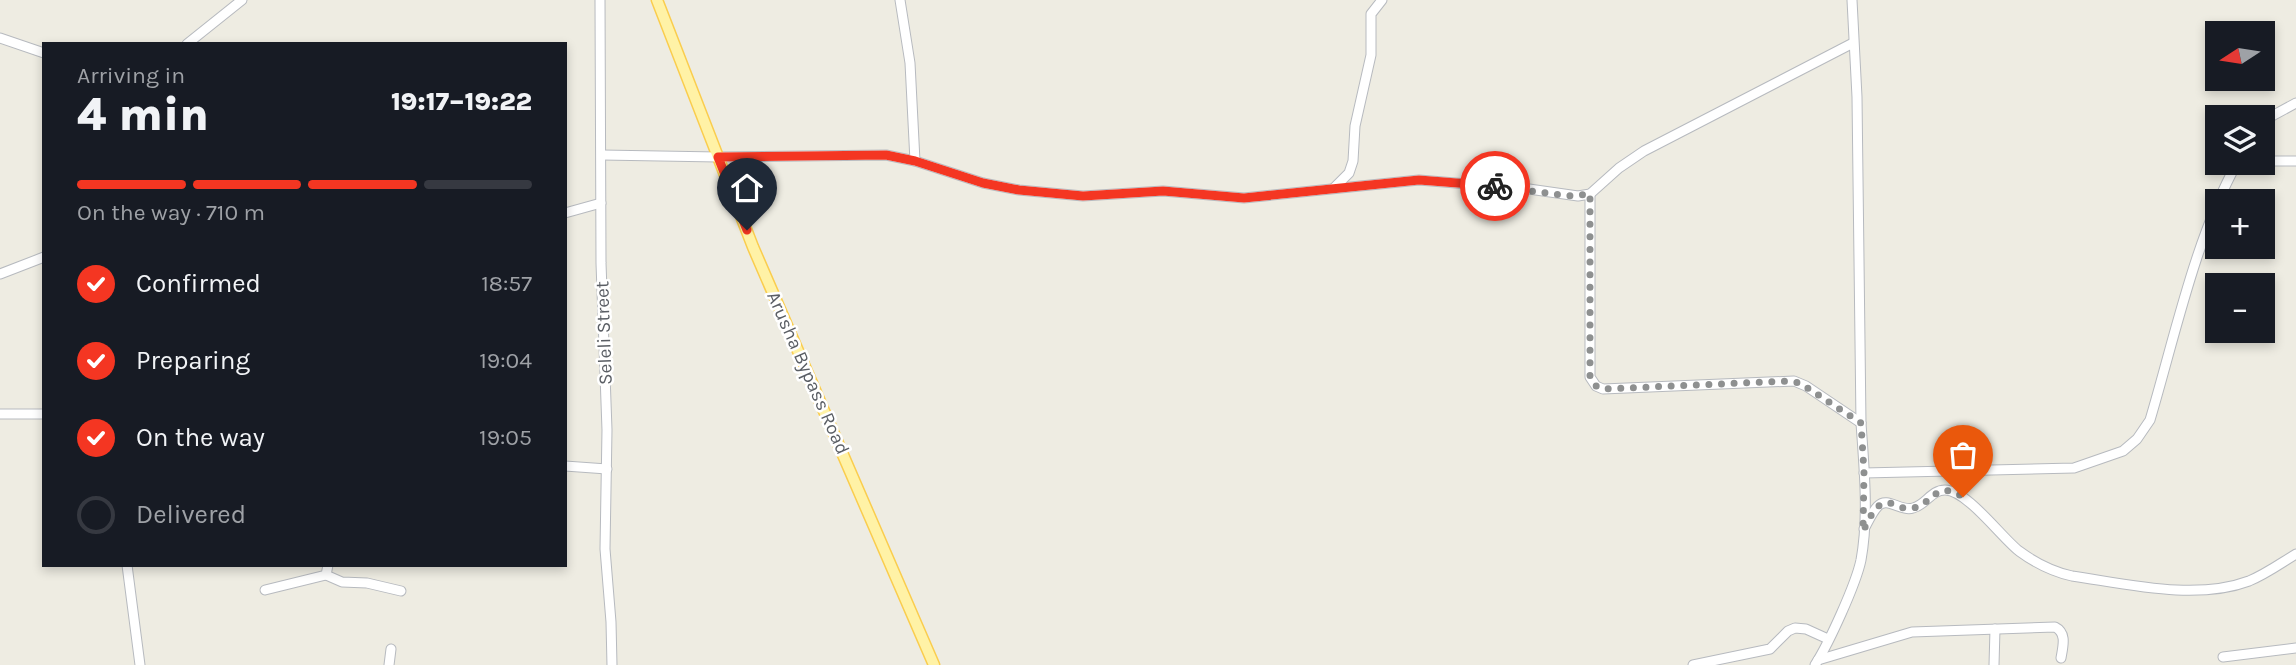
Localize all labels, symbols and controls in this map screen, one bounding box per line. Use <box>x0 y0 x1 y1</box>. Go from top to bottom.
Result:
north arrow <box>2205 21 2275 91</box>
map controls <box>2205 21 2275 343</box>
text: Arriving in <box>77 62 185 89</box>
text: 19:17–19:22 <box>391 86 532 117</box>
text: 4 min <box>77 88 209 142</box>
button: layers <box>2205 105 2275 175</box>
courier <box>1460 151 1530 221</box>
pin <box>717 158 777 230</box>
icon: bike <box>1476 167 1514 205</box>
icon: home <box>728 169 766 207</box>
button: + <box>2205 189 2275 259</box>
text: On the way · 710 m <box>77 199 265 226</box>
icon: check <box>77 265 115 303</box>
text: Confirmed <box>136 268 261 299</box>
text: 18:57 <box>481 270 532 297</box>
button: − <box>2205 273 2275 343</box>
street label: Seleli Street <box>591 281 617 385</box>
street label: Arusha Bypass Road <box>762 288 854 458</box>
icon: check <box>77 342 115 380</box>
text: Preparing <box>136 345 250 376</box>
text: 19:04 <box>479 347 532 374</box>
icon: check <box>77 419 115 457</box>
text: On the way <box>136 422 265 453</box>
text: 19:05 <box>479 424 532 451</box>
pin <box>1933 425 1993 497</box>
icon: bag <box>1944 436 1982 474</box>
text: Delivered <box>136 499 246 530</box>

